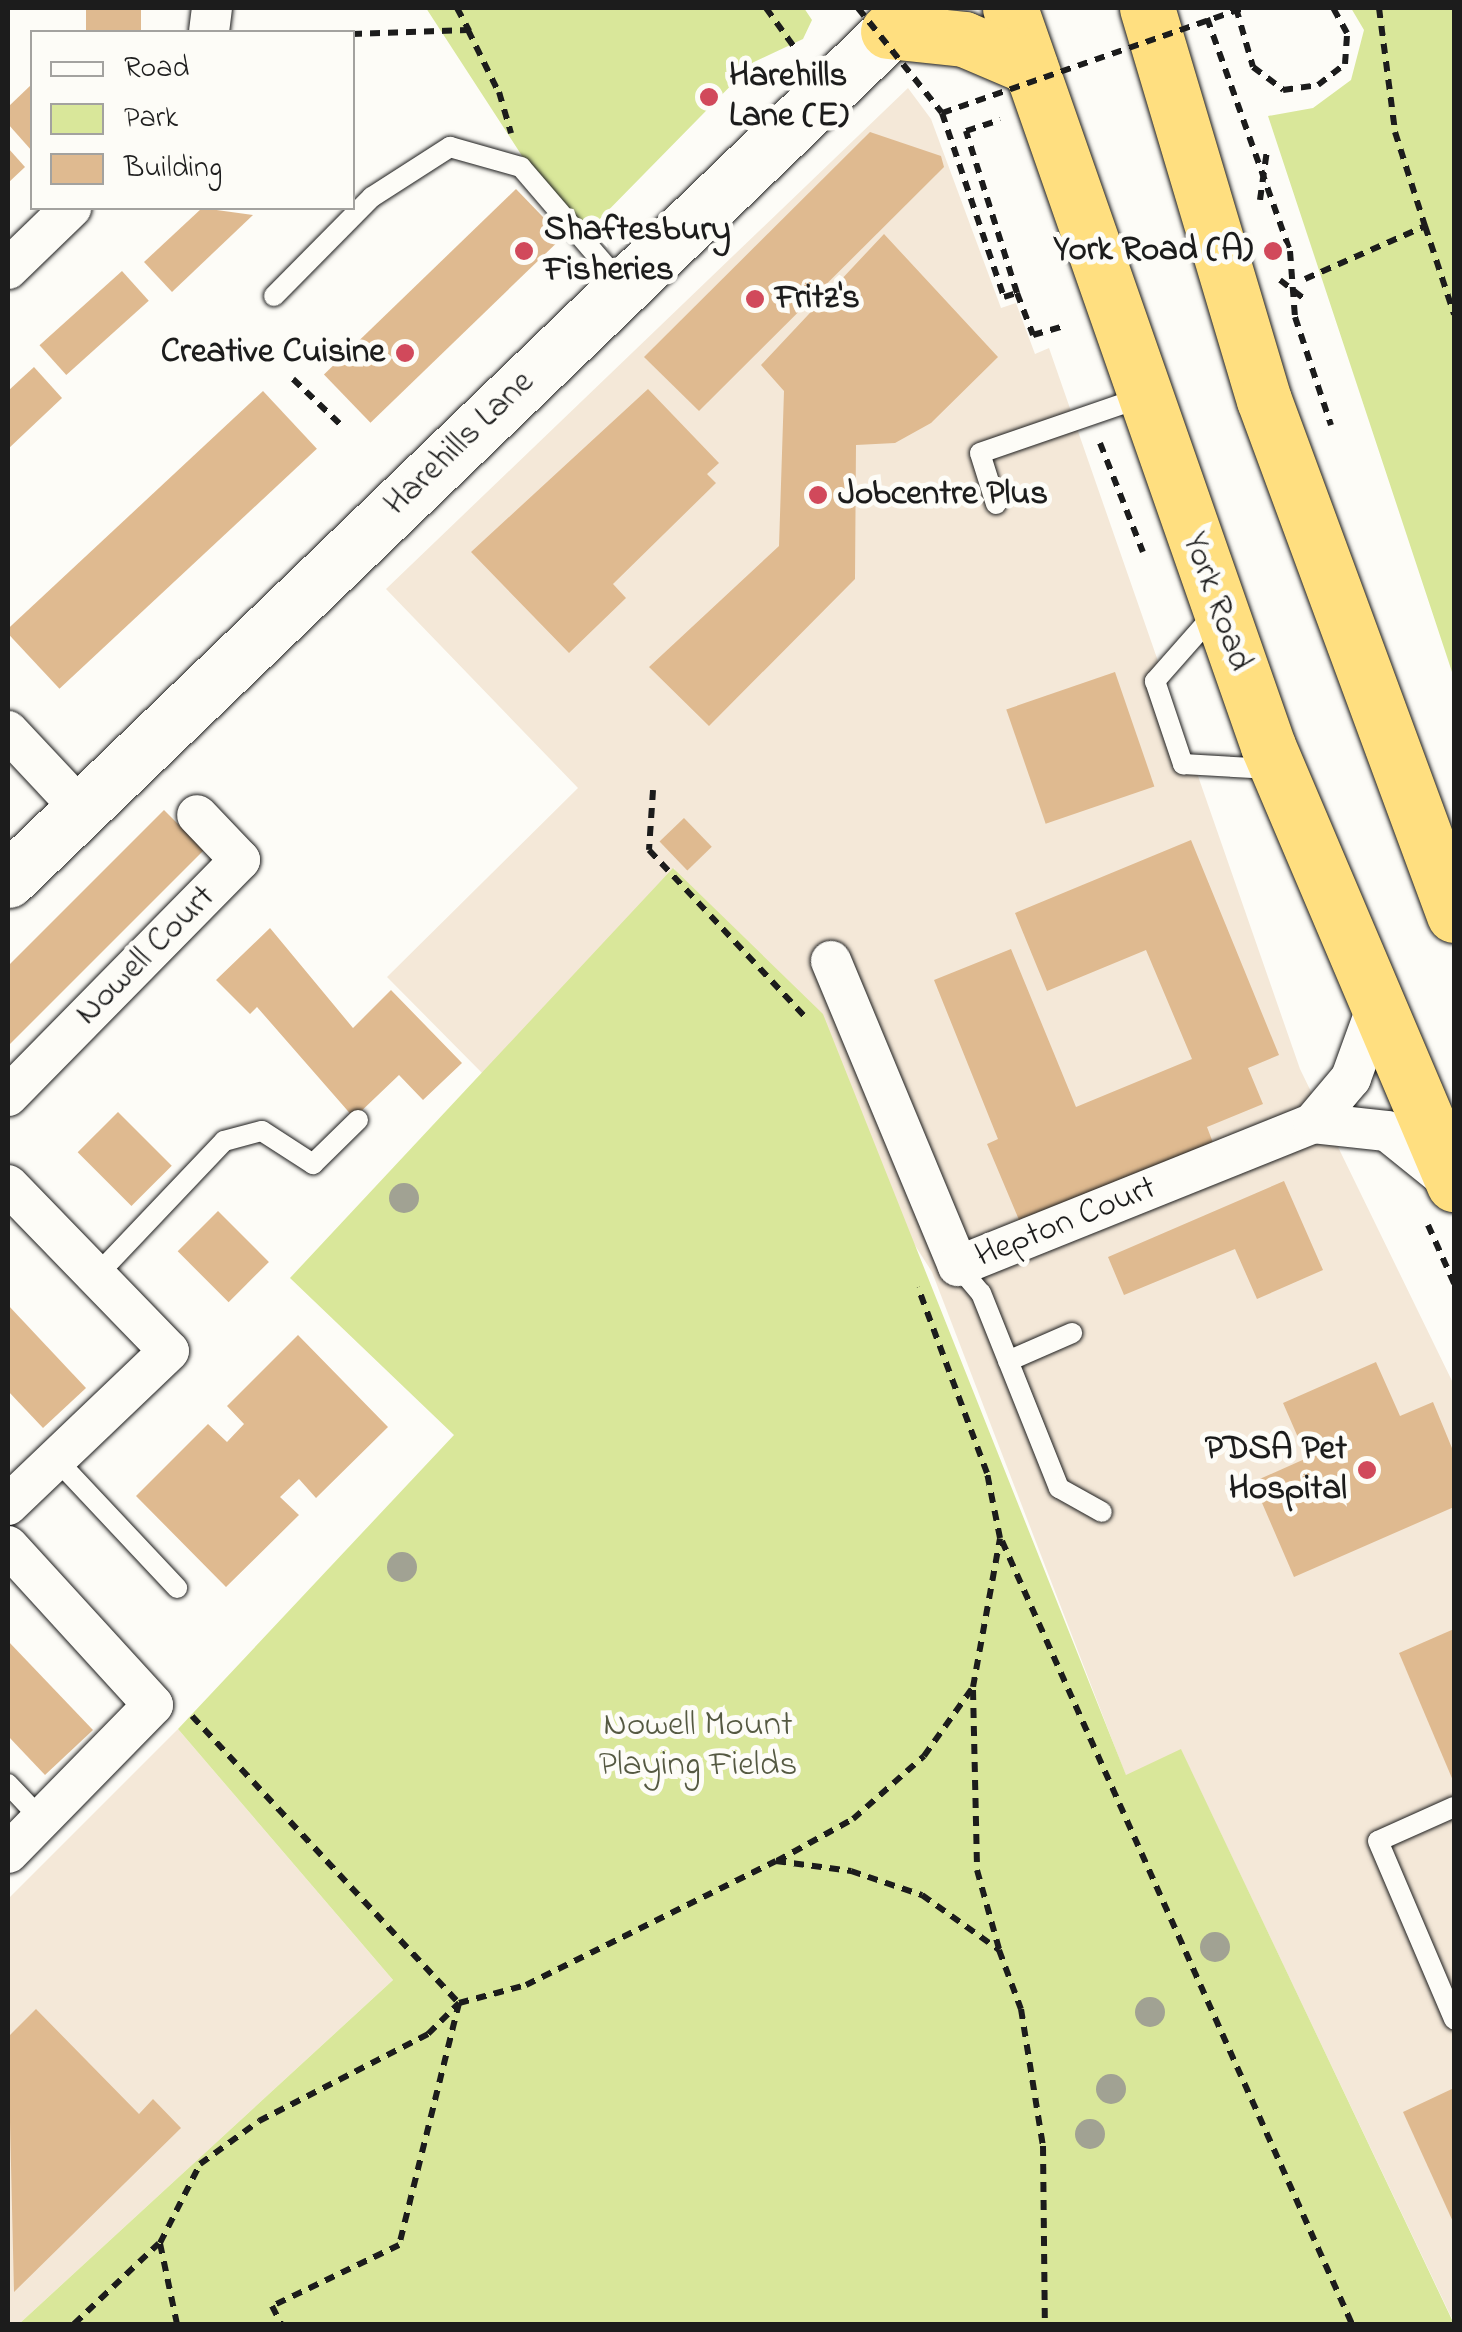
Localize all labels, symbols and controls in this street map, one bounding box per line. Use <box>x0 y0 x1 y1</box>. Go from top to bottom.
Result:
legend <box>30 30 355 210</box>
text: Road <box>124 47 189 91</box>
place label: Harehills Lane (E) <box>729 56 849 138</box>
marker: Harehills Lane (E) <box>698 86 720 108</box>
text: Park <box>124 97 178 141</box>
text: Building <box>124 147 222 191</box>
place label: Shaftesbury Fisheries <box>544 210 731 292</box>
place label: York Road (A) <box>1053 230 1253 272</box>
marker: Shaftesbury Fisheries <box>513 240 535 262</box>
marker: York Road (A) <box>1262 240 1284 262</box>
place label: Fritz's <box>775 278 860 320</box>
marker: Fritz's <box>744 288 766 310</box>
place label: Creative Cuisine <box>161 332 385 374</box>
marker: Creative Cuisine <box>394 342 416 364</box>
street label: Harehills Lane <box>376 362 544 526</box>
place label: Jobcentre Plus <box>838 474 1048 516</box>
marker: Jobcentre Plus <box>807 484 829 506</box>
street label: York Road <box>1172 527 1260 677</box>
street label: Nowell Court <box>67 877 225 1035</box>
street label: Hepton Court <box>970 1168 1162 1278</box>
place label: PDSA Pet Hospital <box>1205 1429 1347 1511</box>
marker: PDSA Pet Hospital <box>1356 1459 1378 1481</box>
park label: Nowell Mount Playing Fields <box>599 1705 797 1787</box>

